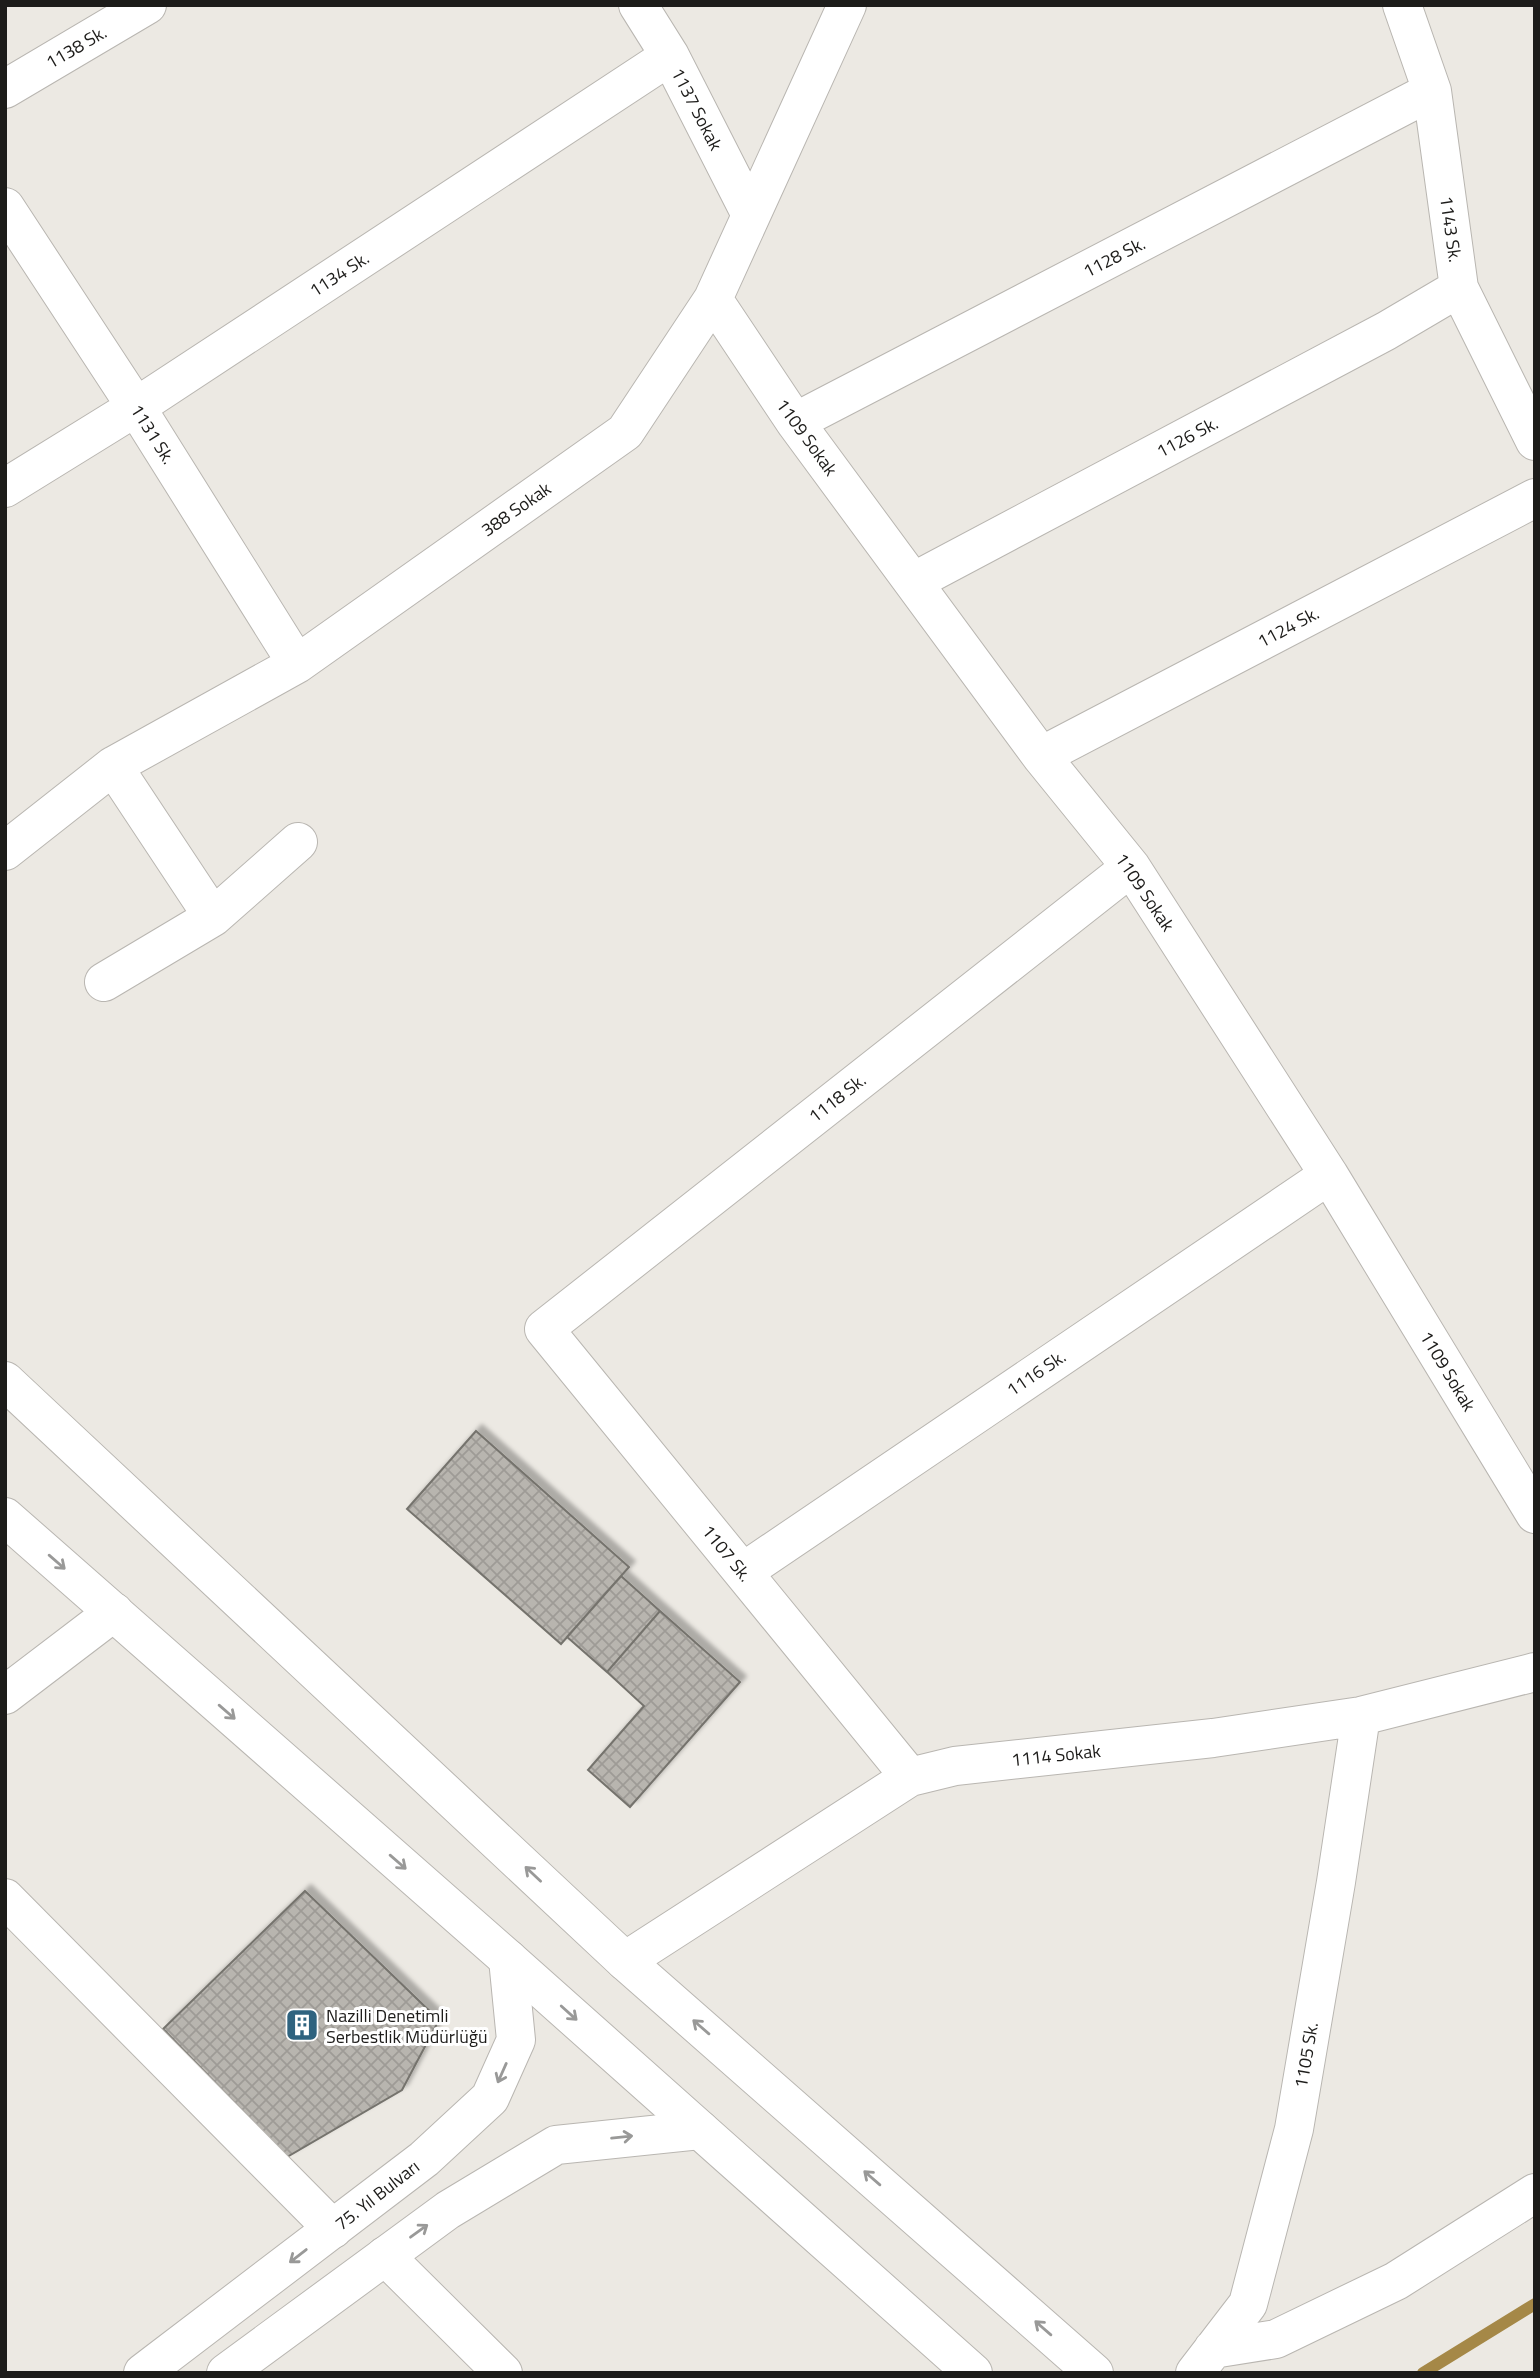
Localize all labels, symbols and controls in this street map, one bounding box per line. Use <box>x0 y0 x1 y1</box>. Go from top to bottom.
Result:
street label: 1138 Sk. <box>40 19 112 75</box>
street label: 1137 Sokak <box>665 63 730 155</box>
street label: 1143 Sk. <box>1433 194 1469 264</box>
street label: 1128 Sk. <box>1078 230 1150 284</box>
street label: 1134 Sk. <box>304 245 374 303</box>
street label: 1109 Sokak <box>770 393 845 482</box>
street label: 1131 Sk. <box>124 399 182 469</box>
street label: 1126 Sk. <box>1151 409 1223 465</box>
street label: 388 Sokak <box>476 475 557 543</box>
street label: 1124 Sk. <box>1252 599 1324 655</box>
street label: 1109 Sokak <box>1109 847 1181 937</box>
street label: 1118 Sk. <box>802 1067 872 1129</box>
street label: 1109 Sokak <box>1413 1326 1483 1417</box>
street label: 1116 Sk. <box>1001 1343 1071 1403</box>
street label: 1107 Sk. <box>696 1519 758 1587</box>
one-way arrow <box>47 1554 65 1570</box>
one-way arrow <box>218 1704 236 1720</box>
street label: 1114 Sokak <box>1010 1737 1102 1773</box>
one-way arrow <box>389 1854 407 1870</box>
one-way arrow <box>525 1866 542 1883</box>
place label: Nazilli Denetimli Serbestlik Müdürlüğü <box>326 2002 488 2050</box>
one-way arrow <box>560 2005 578 2021</box>
building icon: Nazilli Denetimli Serbestlik Müdürlüğü <box>283 2006 321 2044</box>
one-way arrow <box>692 2019 710 2035</box>
street label: 1105 Sk. <box>1287 2020 1325 2090</box>
one-way arrow <box>495 2061 508 2083</box>
one-way arrow <box>610 2131 632 2144</box>
street label: 75. Yıl Bulvarı <box>329 2153 425 2237</box>
one-way arrow <box>864 2169 881 2186</box>
one-way arrow <box>409 2224 428 2238</box>
one-way arrow <box>290 2248 308 2263</box>
one-way arrow <box>1034 2320 1052 2336</box>

